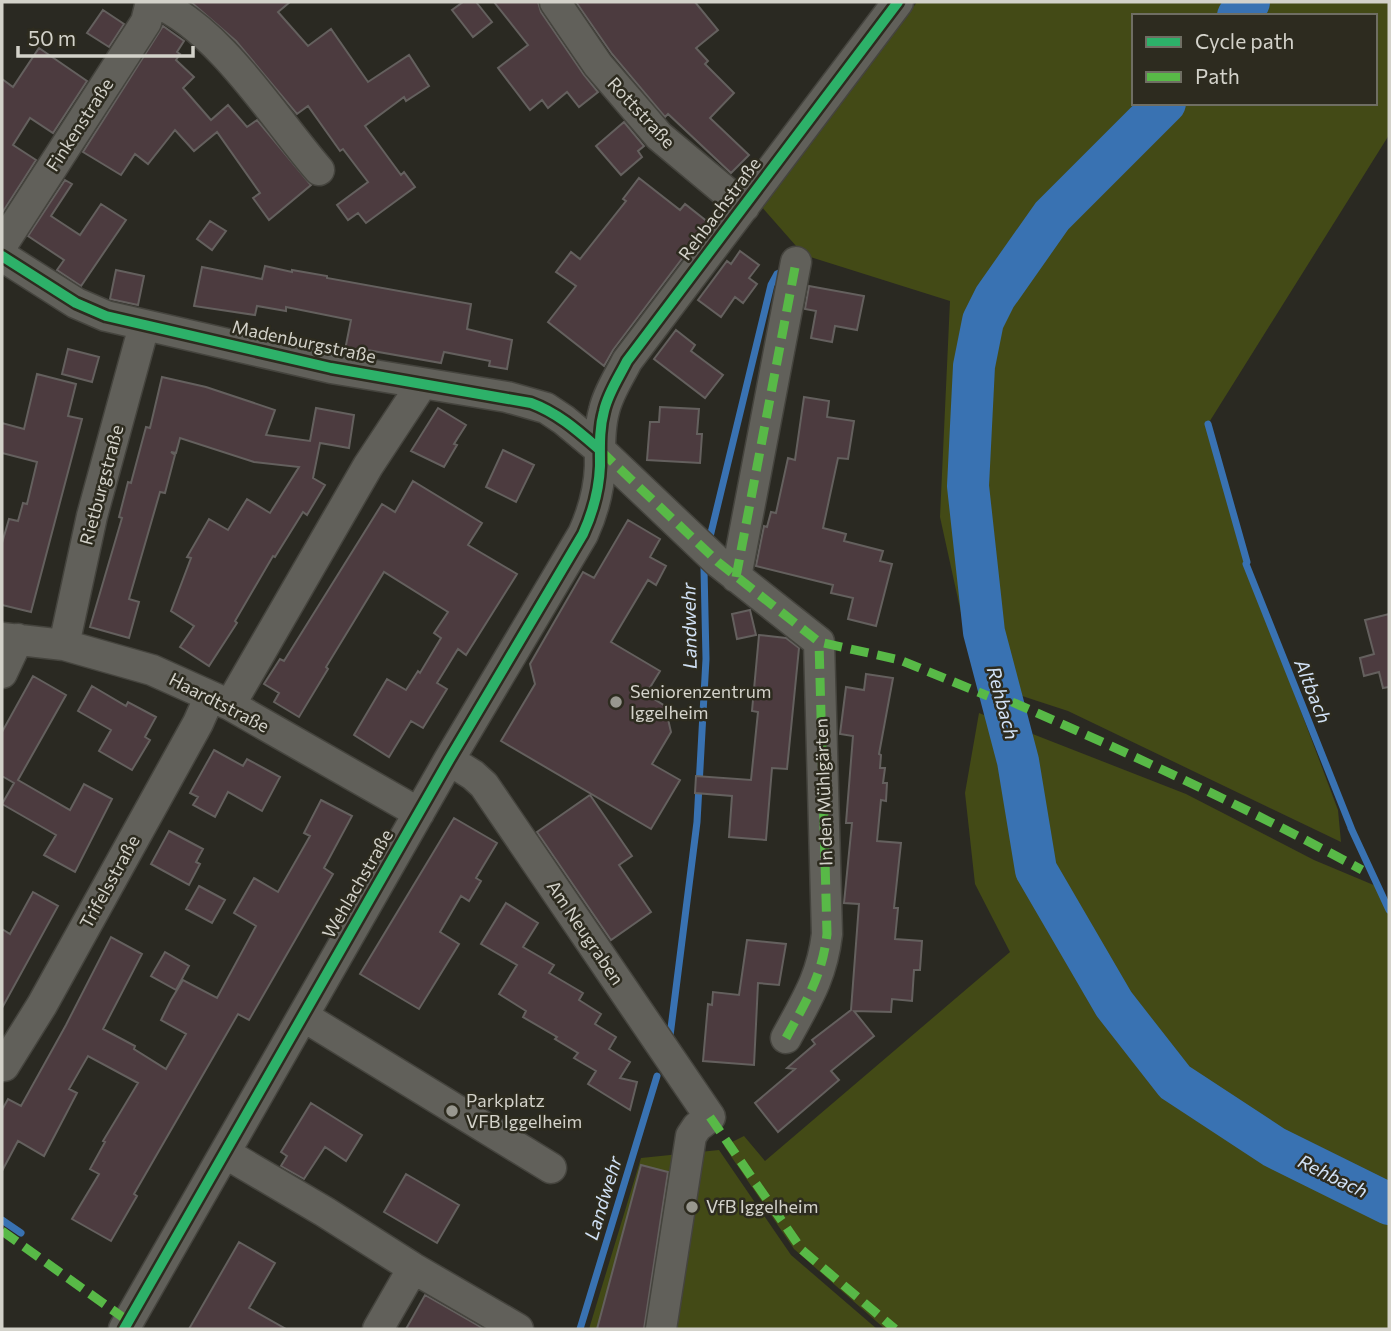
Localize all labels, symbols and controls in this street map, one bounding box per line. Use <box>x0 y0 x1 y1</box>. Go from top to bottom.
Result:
scale bar <box>18 14 192 58</box>
legend <box>1132 14 1377 105</box>
text: 50 m <box>28 25 76 50</box>
text: Cycle path <box>1195 28 1294 53</box>
text: Path <box>1195 63 1240 88</box>
street label: Rottstraße <box>603 72 680 152</box>
street label: Finkenstraße <box>41 74 117 175</box>
street label: Rehbachstraße <box>673 153 765 264</box>
street label: Madenburgstraße <box>230 315 378 367</box>
street label: Rietburgstraße <box>74 422 128 547</box>
water label: Landwehr <box>676 581 701 669</box>
water label: Altbach <box>1290 654 1337 726</box>
water label: Rehbach <box>983 664 1024 742</box>
street label: Haardtstraße <box>166 667 273 737</box>
place label: Seniorenzentrum Iggelheim <box>630 680 772 723</box>
marker: Seniorenzentrum Iggelheim <box>608 694 624 710</box>
street label: In den Mühlgärten <box>809 718 837 866</box>
street label: Wehlachstraße <box>317 825 397 942</box>
street label: Trifelsstraße <box>75 831 144 932</box>
street label: Am Neugraben <box>543 876 629 989</box>
place label: Parkplatz VFB Iggelheim <box>466 1089 582 1132</box>
marker: Parkplatz VFB Iggelheim <box>444 1103 460 1119</box>
water label: Rehbach <box>1295 1149 1372 1202</box>
water label: Landwehr <box>579 1152 627 1242</box>
place label: VfB Iggelheim <box>706 1195 818 1217</box>
marker: VfB Iggelheim <box>684 1199 700 1215</box>

